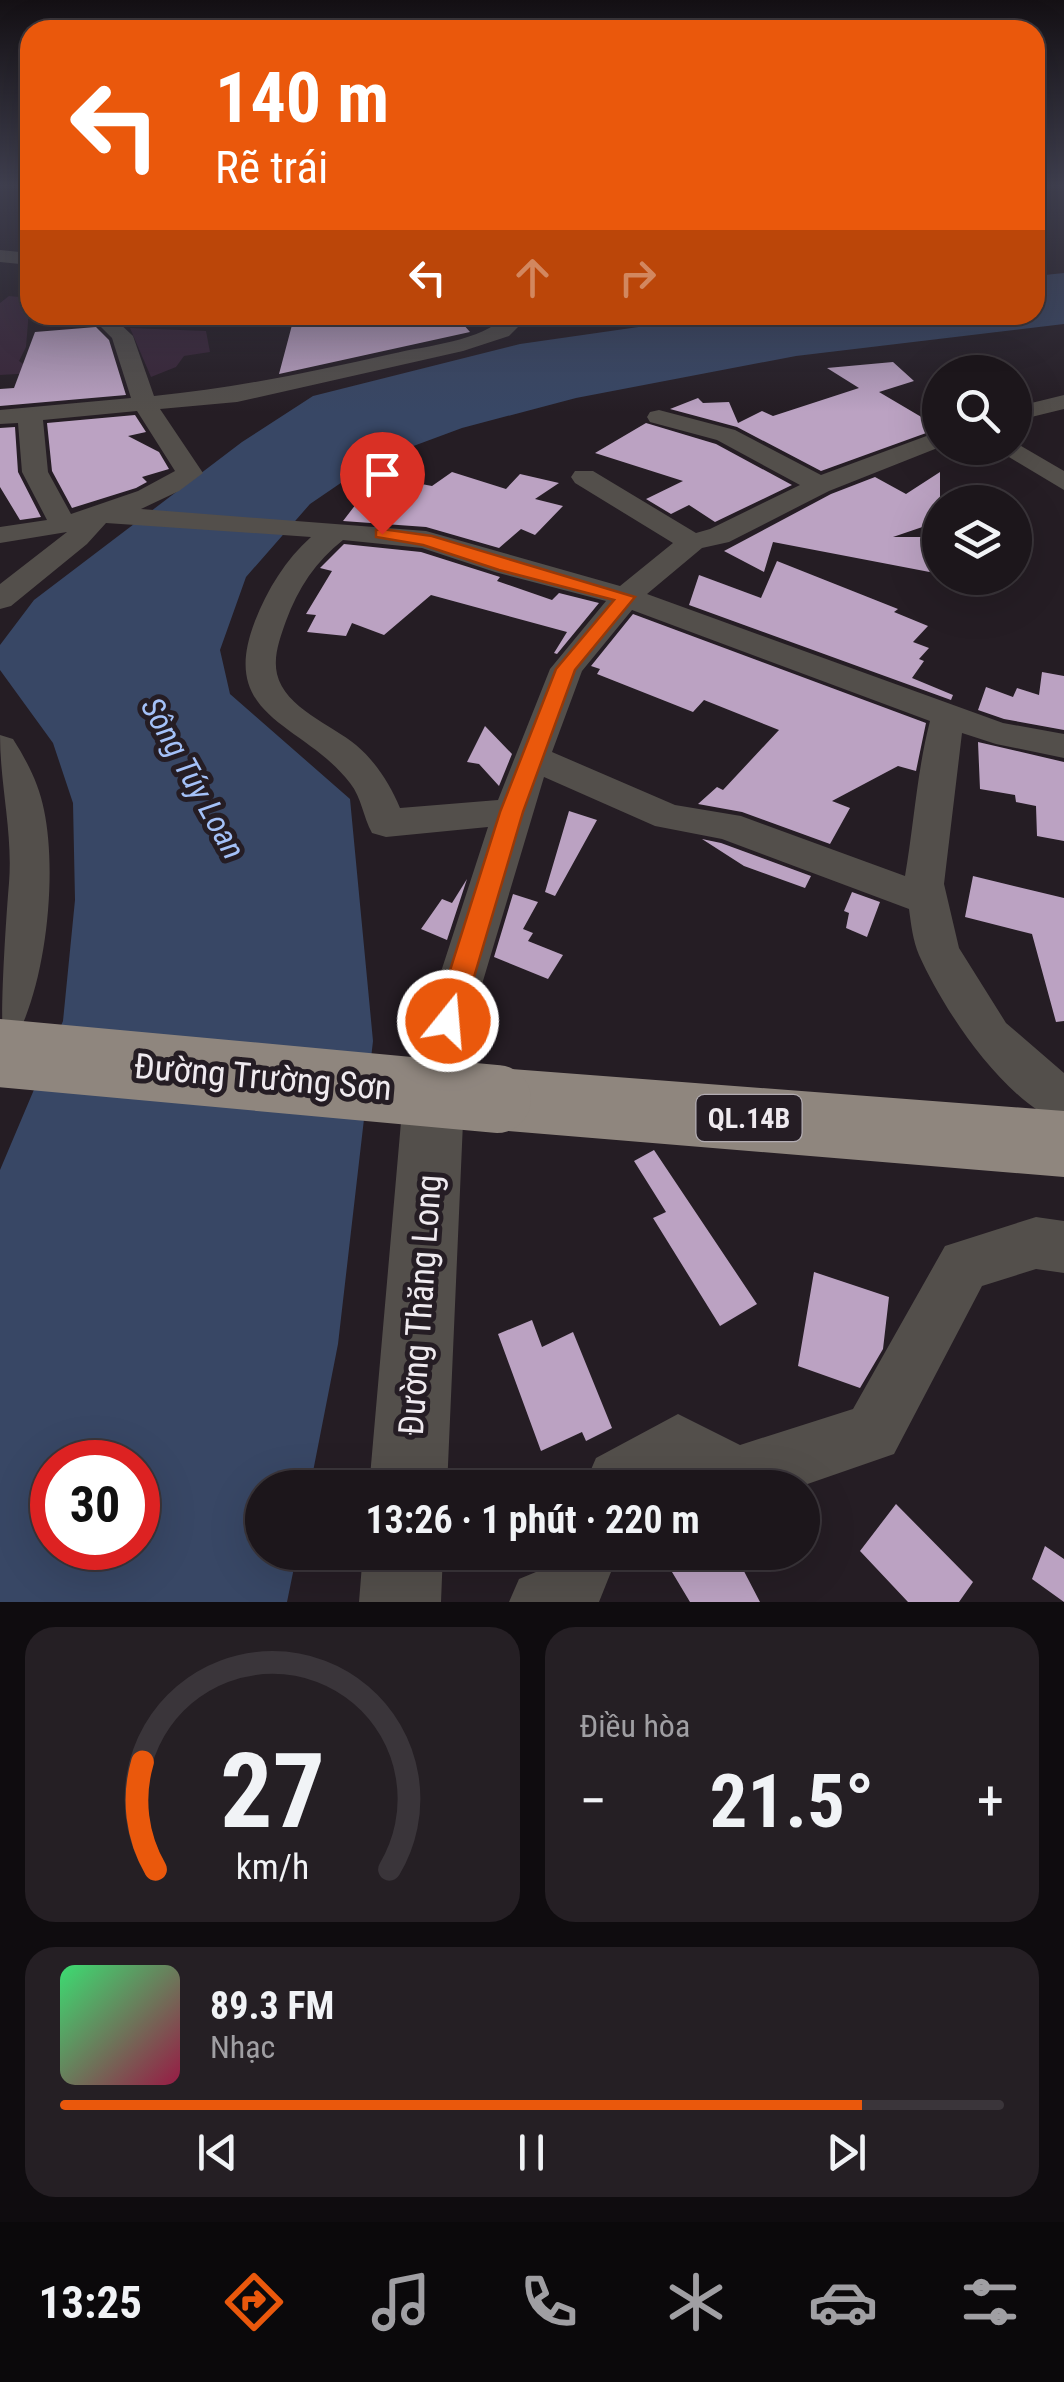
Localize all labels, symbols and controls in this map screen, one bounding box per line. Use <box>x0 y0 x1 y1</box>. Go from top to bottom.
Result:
text: 140 m <box>215 57 389 139</box>
icon: left <box>50 60 180 190</box>
text: Rẽ trái <box>215 141 328 194</box>
icon: left <box>400 250 455 305</box>
icon: ahead <box>505 250 560 305</box>
icon: right <box>610 250 665 305</box>
map controls <box>922 355 1032 595</box>
button: search <box>922 355 1032 465</box>
pin <box>340 432 425 535</box>
icon: arrive <box>355 447 410 502</box>
button: layers <box>922 485 1032 595</box>
water label: Sông Túy Loan <box>133 691 253 865</box>
position arrow <box>396 969 500 1073</box>
street label: Đường Trường Sơn <box>132 1046 393 1109</box>
road number: QL.14B <box>696 1095 802 1141</box>
street label: Đường Thăng Long <box>391 1173 450 1437</box>
speed limit sign: 30 <box>30 1440 160 1570</box>
text: 13:26 · 1 phút · 220 m <box>365 1498 700 1542</box>
text: Điều hòa <box>580 1707 690 1745</box>
text: 27 <box>220 1731 325 1852</box>
text: 21.5° <box>710 1757 874 1845</box>
text: − <box>580 1769 607 1833</box>
text: + <box>977 1769 1004 1833</box>
text: km/h <box>235 1846 309 1888</box>
text: 89.3 FM <box>210 1984 334 2028</box>
text: Nhạc <box>210 2028 275 2066</box>
icon: previous <box>190 2125 245 2180</box>
icon: pause <box>504 2125 559 2180</box>
icon: next <box>819 2125 874 2180</box>
icon: directions <box>219 2267 289 2337</box>
icon: music <box>366 2267 436 2337</box>
icon: phone <box>514 2267 584 2337</box>
icon: climate <box>661 2267 731 2337</box>
icon: car <box>808 2267 878 2337</box>
icon: filters <box>955 2267 1025 2337</box>
text: 13:25 <box>39 2276 142 2329</box>

